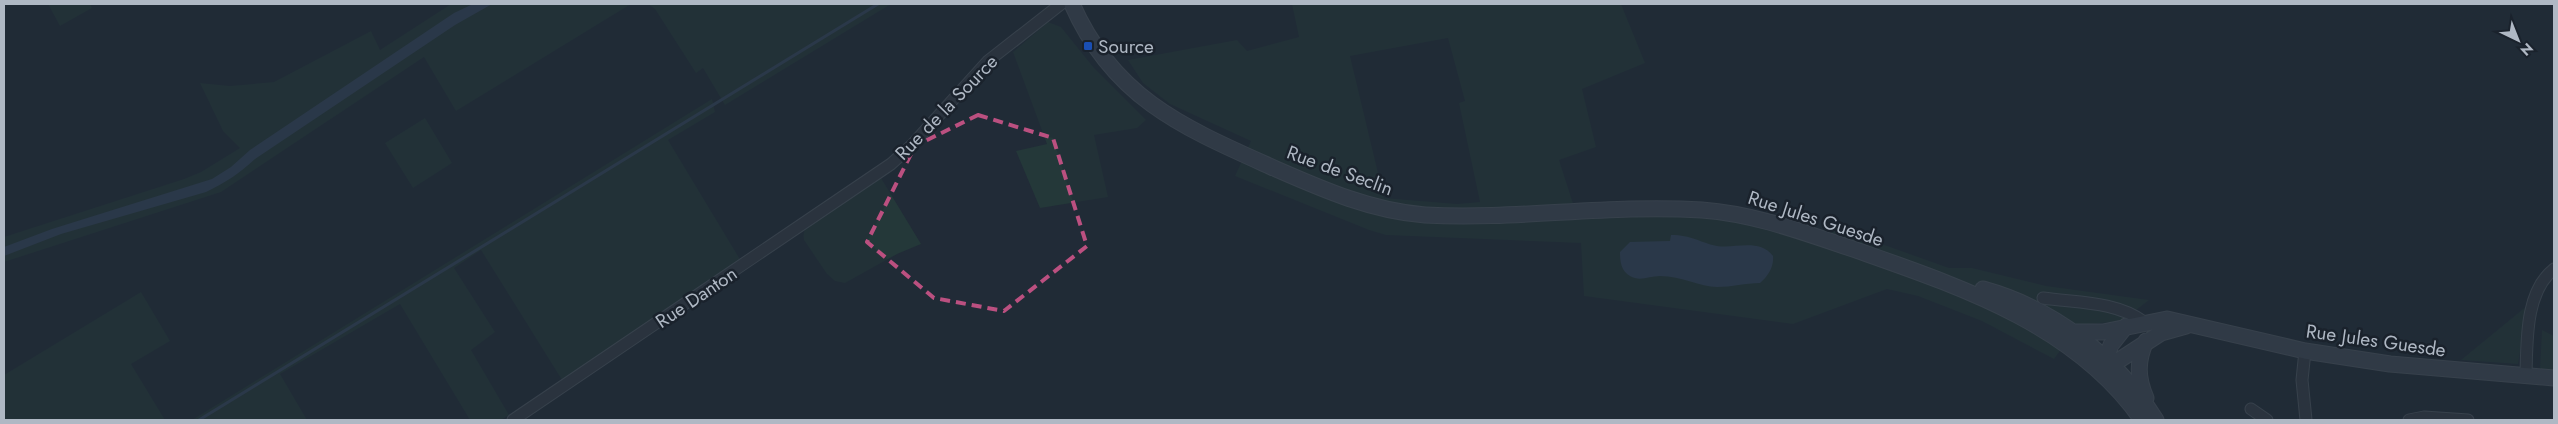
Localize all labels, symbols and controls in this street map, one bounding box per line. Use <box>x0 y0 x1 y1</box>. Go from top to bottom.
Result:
north arrow <box>2493 15 2543 65</box>
place label: Source <box>1098 33 1154 60</box>
text: N <box>2516 38 2538 61</box>
marker: Source <box>1082 40 1094 52</box>
street label: Rue de la Source <box>889 48 1004 166</box>
street label: Rue de Seclin <box>1283 139 1397 202</box>
street label: Rue Jules Guesde <box>1745 184 1887 253</box>
street label: Rue Danton <box>650 260 742 335</box>
street label: Rue Jules Guesde <box>2304 317 2448 364</box>

